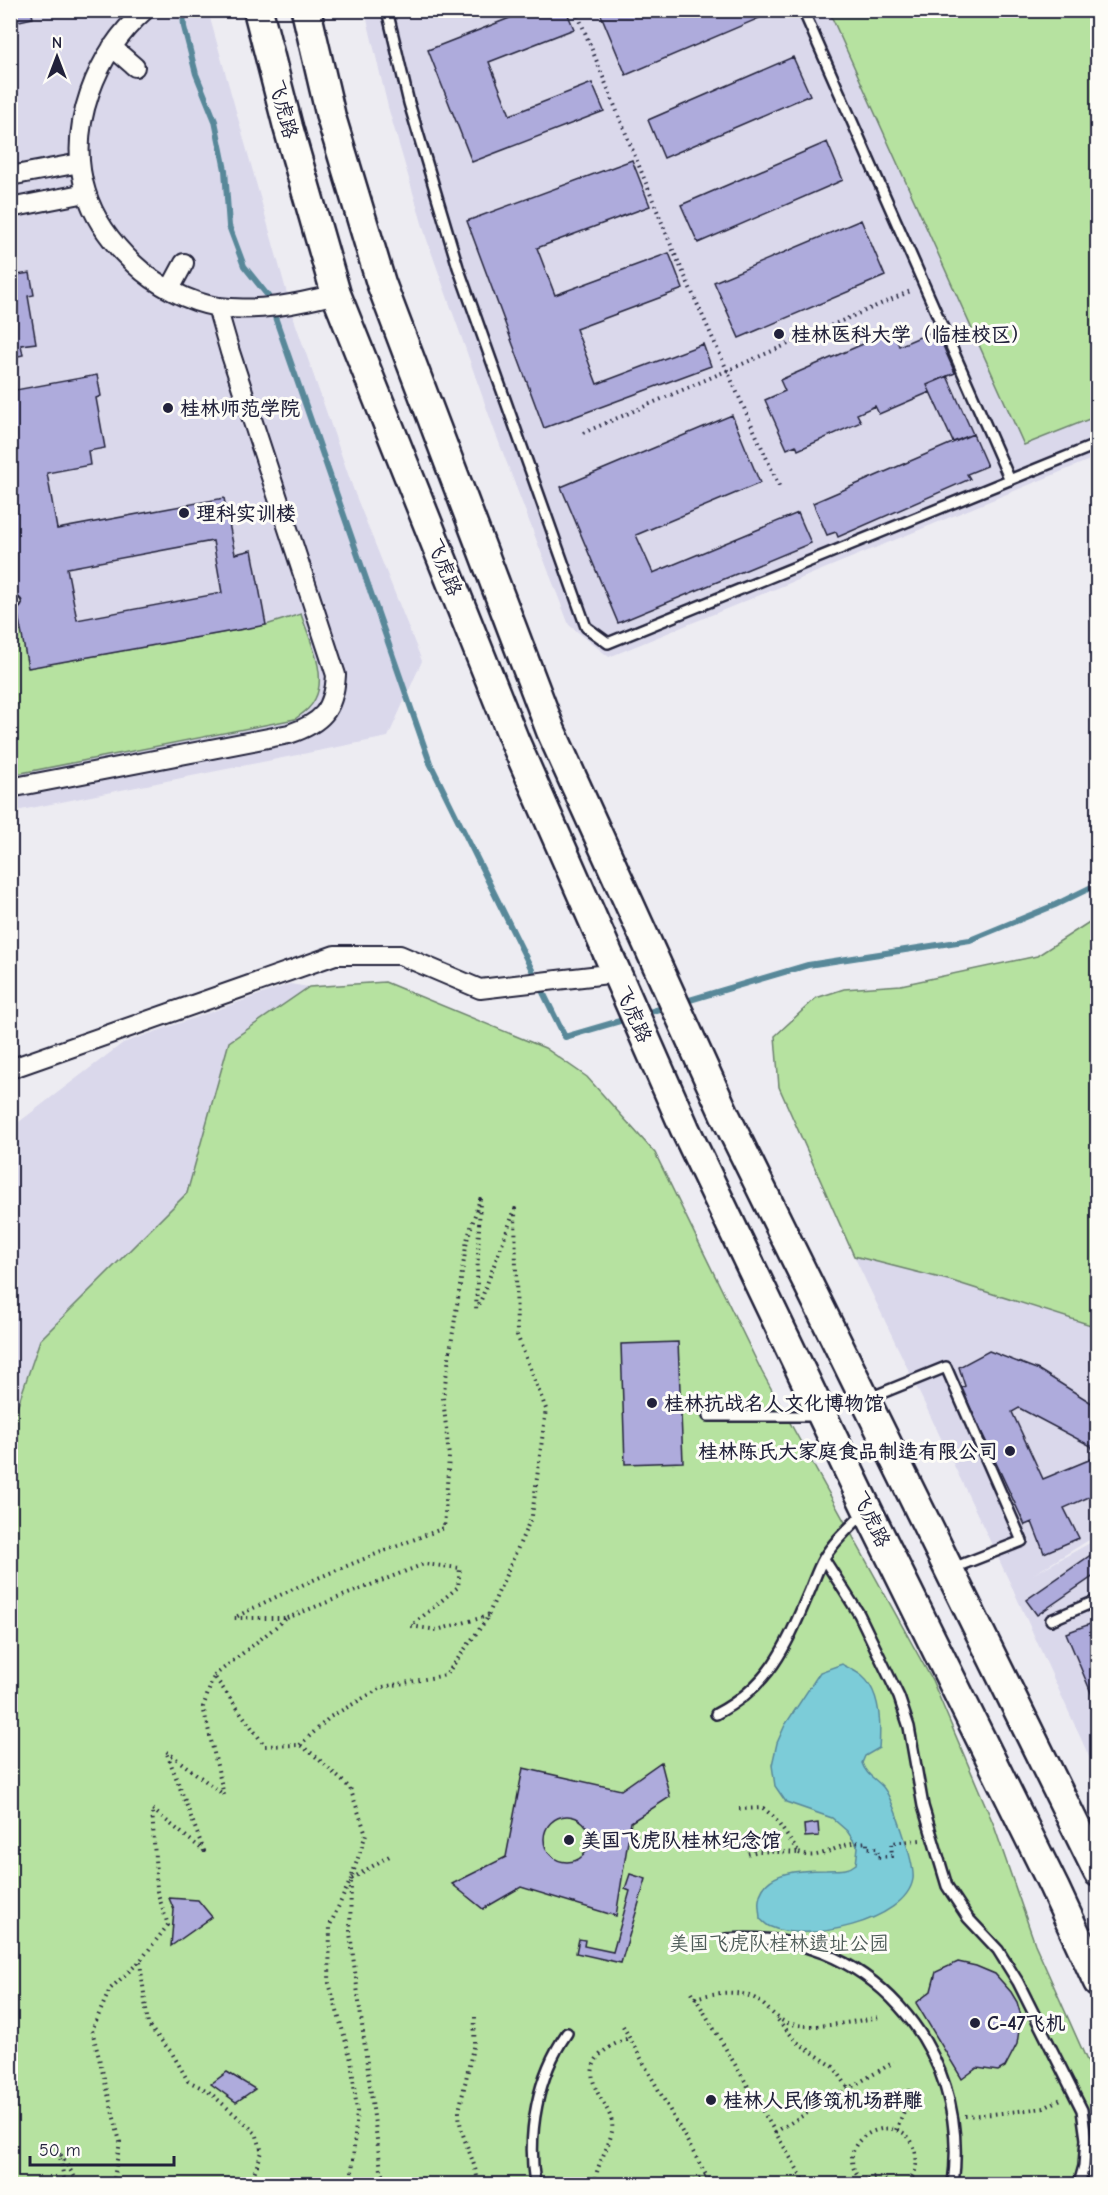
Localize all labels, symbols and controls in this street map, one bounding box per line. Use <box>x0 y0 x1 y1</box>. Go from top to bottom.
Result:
north arrow <box>27 27 87 87</box>
text: N <box>52 34 62 52</box>
street label: 飞虎路 <box>265 77 303 142</box>
place label: 桂林医科大学（临桂校区） <box>791 323 1031 346</box>
marker: 桂林医科大学（临桂校区） <box>772 327 786 341</box>
place label: 桂林师范学院 <box>180 397 300 420</box>
marker: 桂林师范学院 <box>161 401 175 415</box>
place label: 理科实训楼 <box>196 502 296 525</box>
marker: 理科实训楼 <box>177 506 191 520</box>
street label: 飞虎路 <box>423 535 467 600</box>
street label: 飞虎路 <box>611 982 657 1047</box>
place label: 桂林抗战名人文化博物馆 <box>664 1392 884 1415</box>
marker: 桂林抗战名人文化博物馆 <box>645 1396 659 1410</box>
place label: 桂林陈氏大家庭食品制造有限公司 <box>698 1440 998 1463</box>
marker: 桂林陈氏大家庭食品制造有限公司 <box>1003 1444 1017 1458</box>
street label: 飞虎路 <box>848 1487 895 1552</box>
place label: 美国飞虎队桂林纪念馆 <box>581 1829 781 1852</box>
marker: 美国飞虎队桂林纪念馆 <box>562 1833 576 1847</box>
park label: 美国飞虎队桂林遗址公园 <box>669 1932 889 1955</box>
place label: C-47飞机 <box>987 2012 1066 2035</box>
marker: C-47飞机 <box>968 2016 982 2030</box>
place label: 桂林人民修筑机场群雕 <box>723 2089 923 2112</box>
marker: 桂林人民修筑机场群雕 <box>704 2093 718 2107</box>
scale bar <box>30 2129 174 2167</box>
text: 50 m <box>39 2140 81 2161</box>

